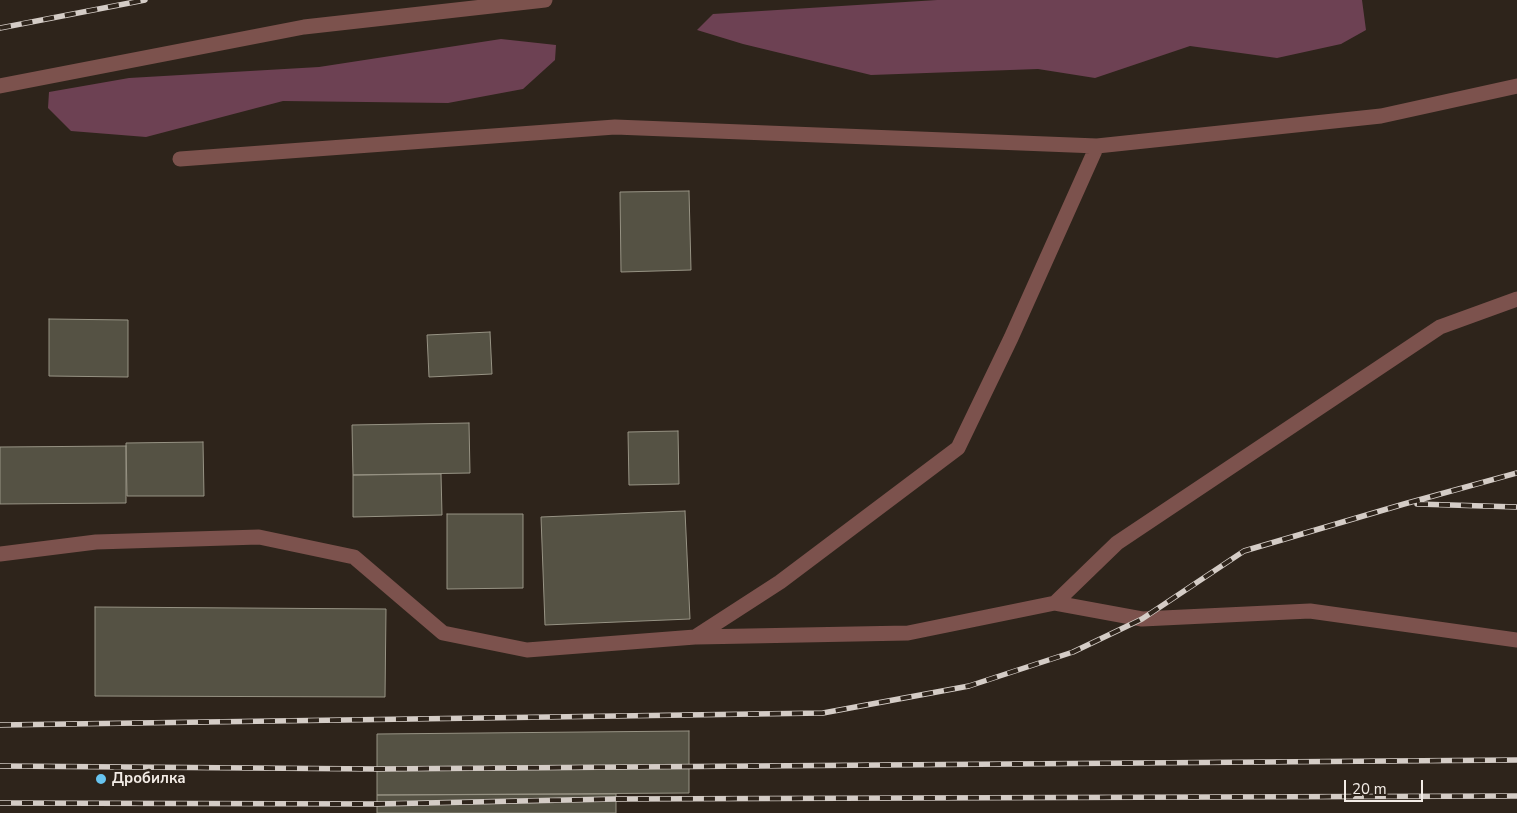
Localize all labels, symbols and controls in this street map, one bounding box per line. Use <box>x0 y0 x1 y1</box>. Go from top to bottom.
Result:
place label: Дробилка <box>112 770 186 788</box>
scale bar <box>1347 770 1426 802</box>
marker: Дробилка <box>94 772 108 786</box>
text: 20 m <box>1352 779 1387 799</box>

